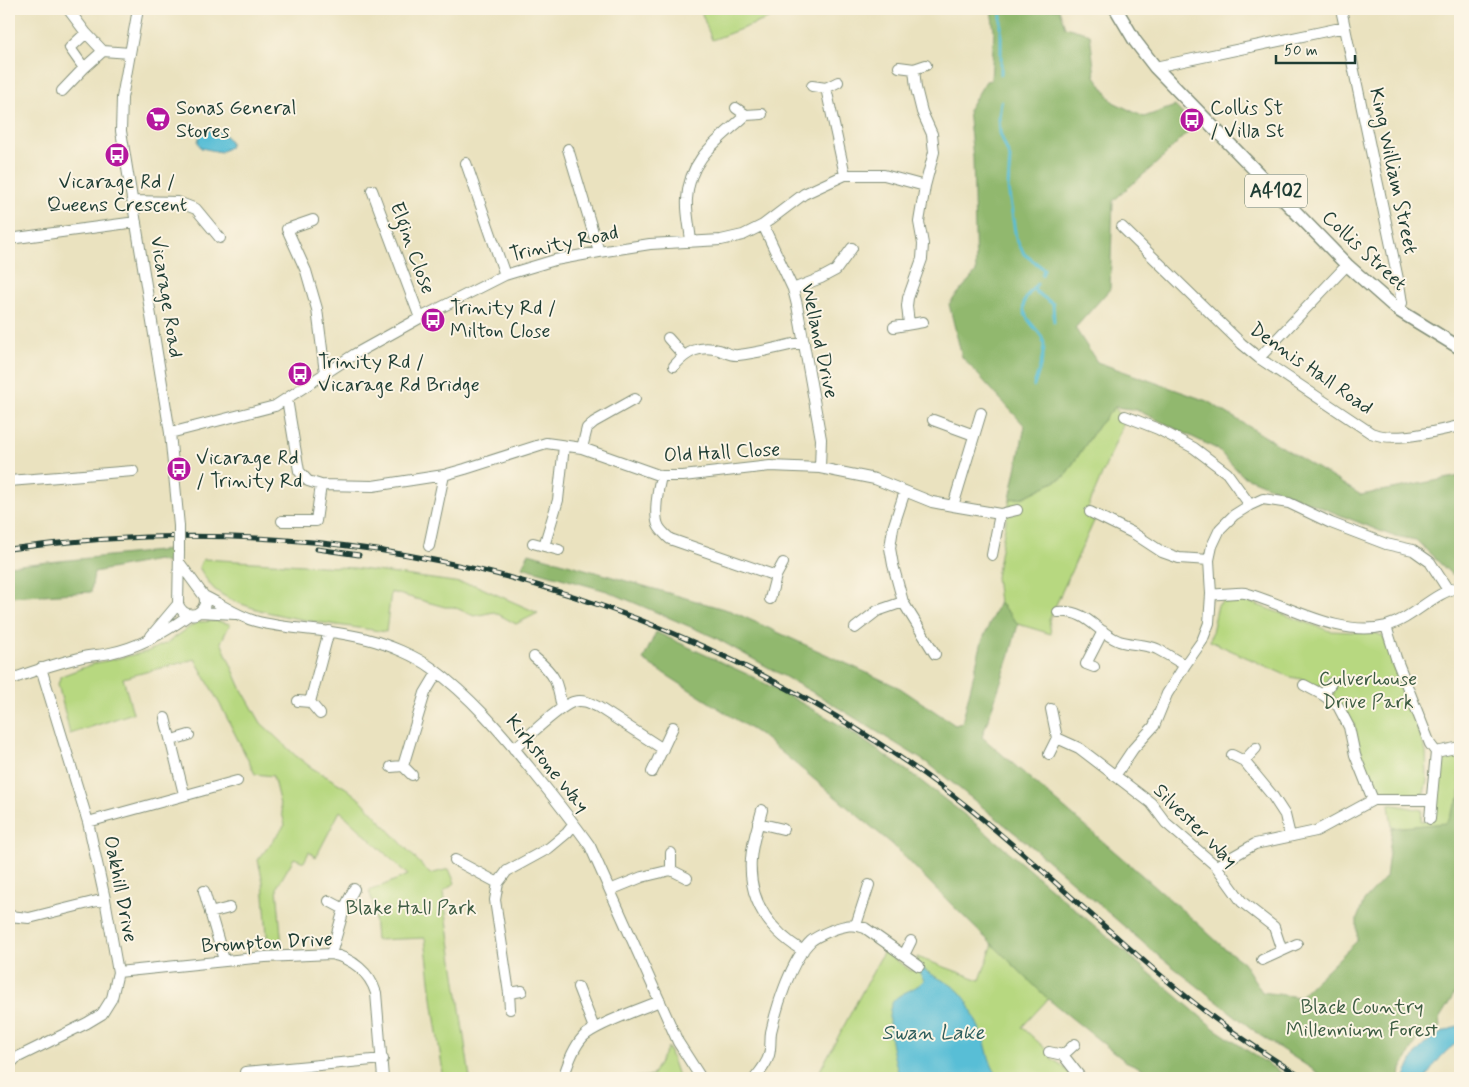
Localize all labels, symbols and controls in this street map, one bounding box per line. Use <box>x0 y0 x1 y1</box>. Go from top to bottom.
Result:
scale bar <box>1276 32 1355 64</box>
text: 50 m <box>1284 41 1318 61</box>
street label: King William Street <box>1361 85 1424 257</box>
place label: Sonas General Stores <box>176 95 297 145</box>
place label: Collis St / Villa St <box>1210 95 1284 145</box>
supermarket icon: Sonas General Stores <box>145 106 171 132</box>
bus stop icon: Collis St / Villa St <box>1179 107 1205 133</box>
bus stop icon: Vicarage Rd / Queens Crescent <box>104 142 130 168</box>
place label: Vicarage Rd / Queens Crescent <box>47 169 187 219</box>
road number: A4102 <box>1245 175 1307 208</box>
street label: Elgin Close <box>381 198 441 299</box>
street label: Collis Street <box>1316 205 1412 297</box>
street label: Trinity Road <box>507 219 621 269</box>
street label: Vicarage Road <box>143 234 189 360</box>
street label: Welland Drive <box>794 281 844 401</box>
place label: Trinity Rd / Milton Close <box>450 295 557 345</box>
bus stop icon: Trinity Rd / Milton Close <box>420 307 446 333</box>
street label: Dennis Hall Road <box>1244 316 1378 422</box>
place label: Trinity Rd / Vicarage Rd Bridge <box>318 349 480 399</box>
bus stop icon: Trinity Rd / Vicarage Rd Bridge <box>287 361 313 387</box>
street label: Old Hall Close <box>663 436 781 470</box>
place label: Vicarage Rd / Trinity Rd <box>196 445 303 495</box>
bus stop icon: Vicarage Rd / Trinity Rd <box>166 456 192 482</box>
park label: Culverhouse Drive Park <box>1319 666 1417 716</box>
street label: Kirkstone Way <box>499 709 595 819</box>
street label: Silvester Way <box>1147 778 1243 874</box>
street label: Oakhill Drive <box>96 833 144 945</box>
park label: Blake Hall Park <box>345 895 477 922</box>
street label: Brompton Drive <box>201 926 333 960</box>
park label: Black Country Millennium Forest <box>1286 994 1438 1044</box>
water label: Swan Lake <box>881 1019 986 1047</box>

